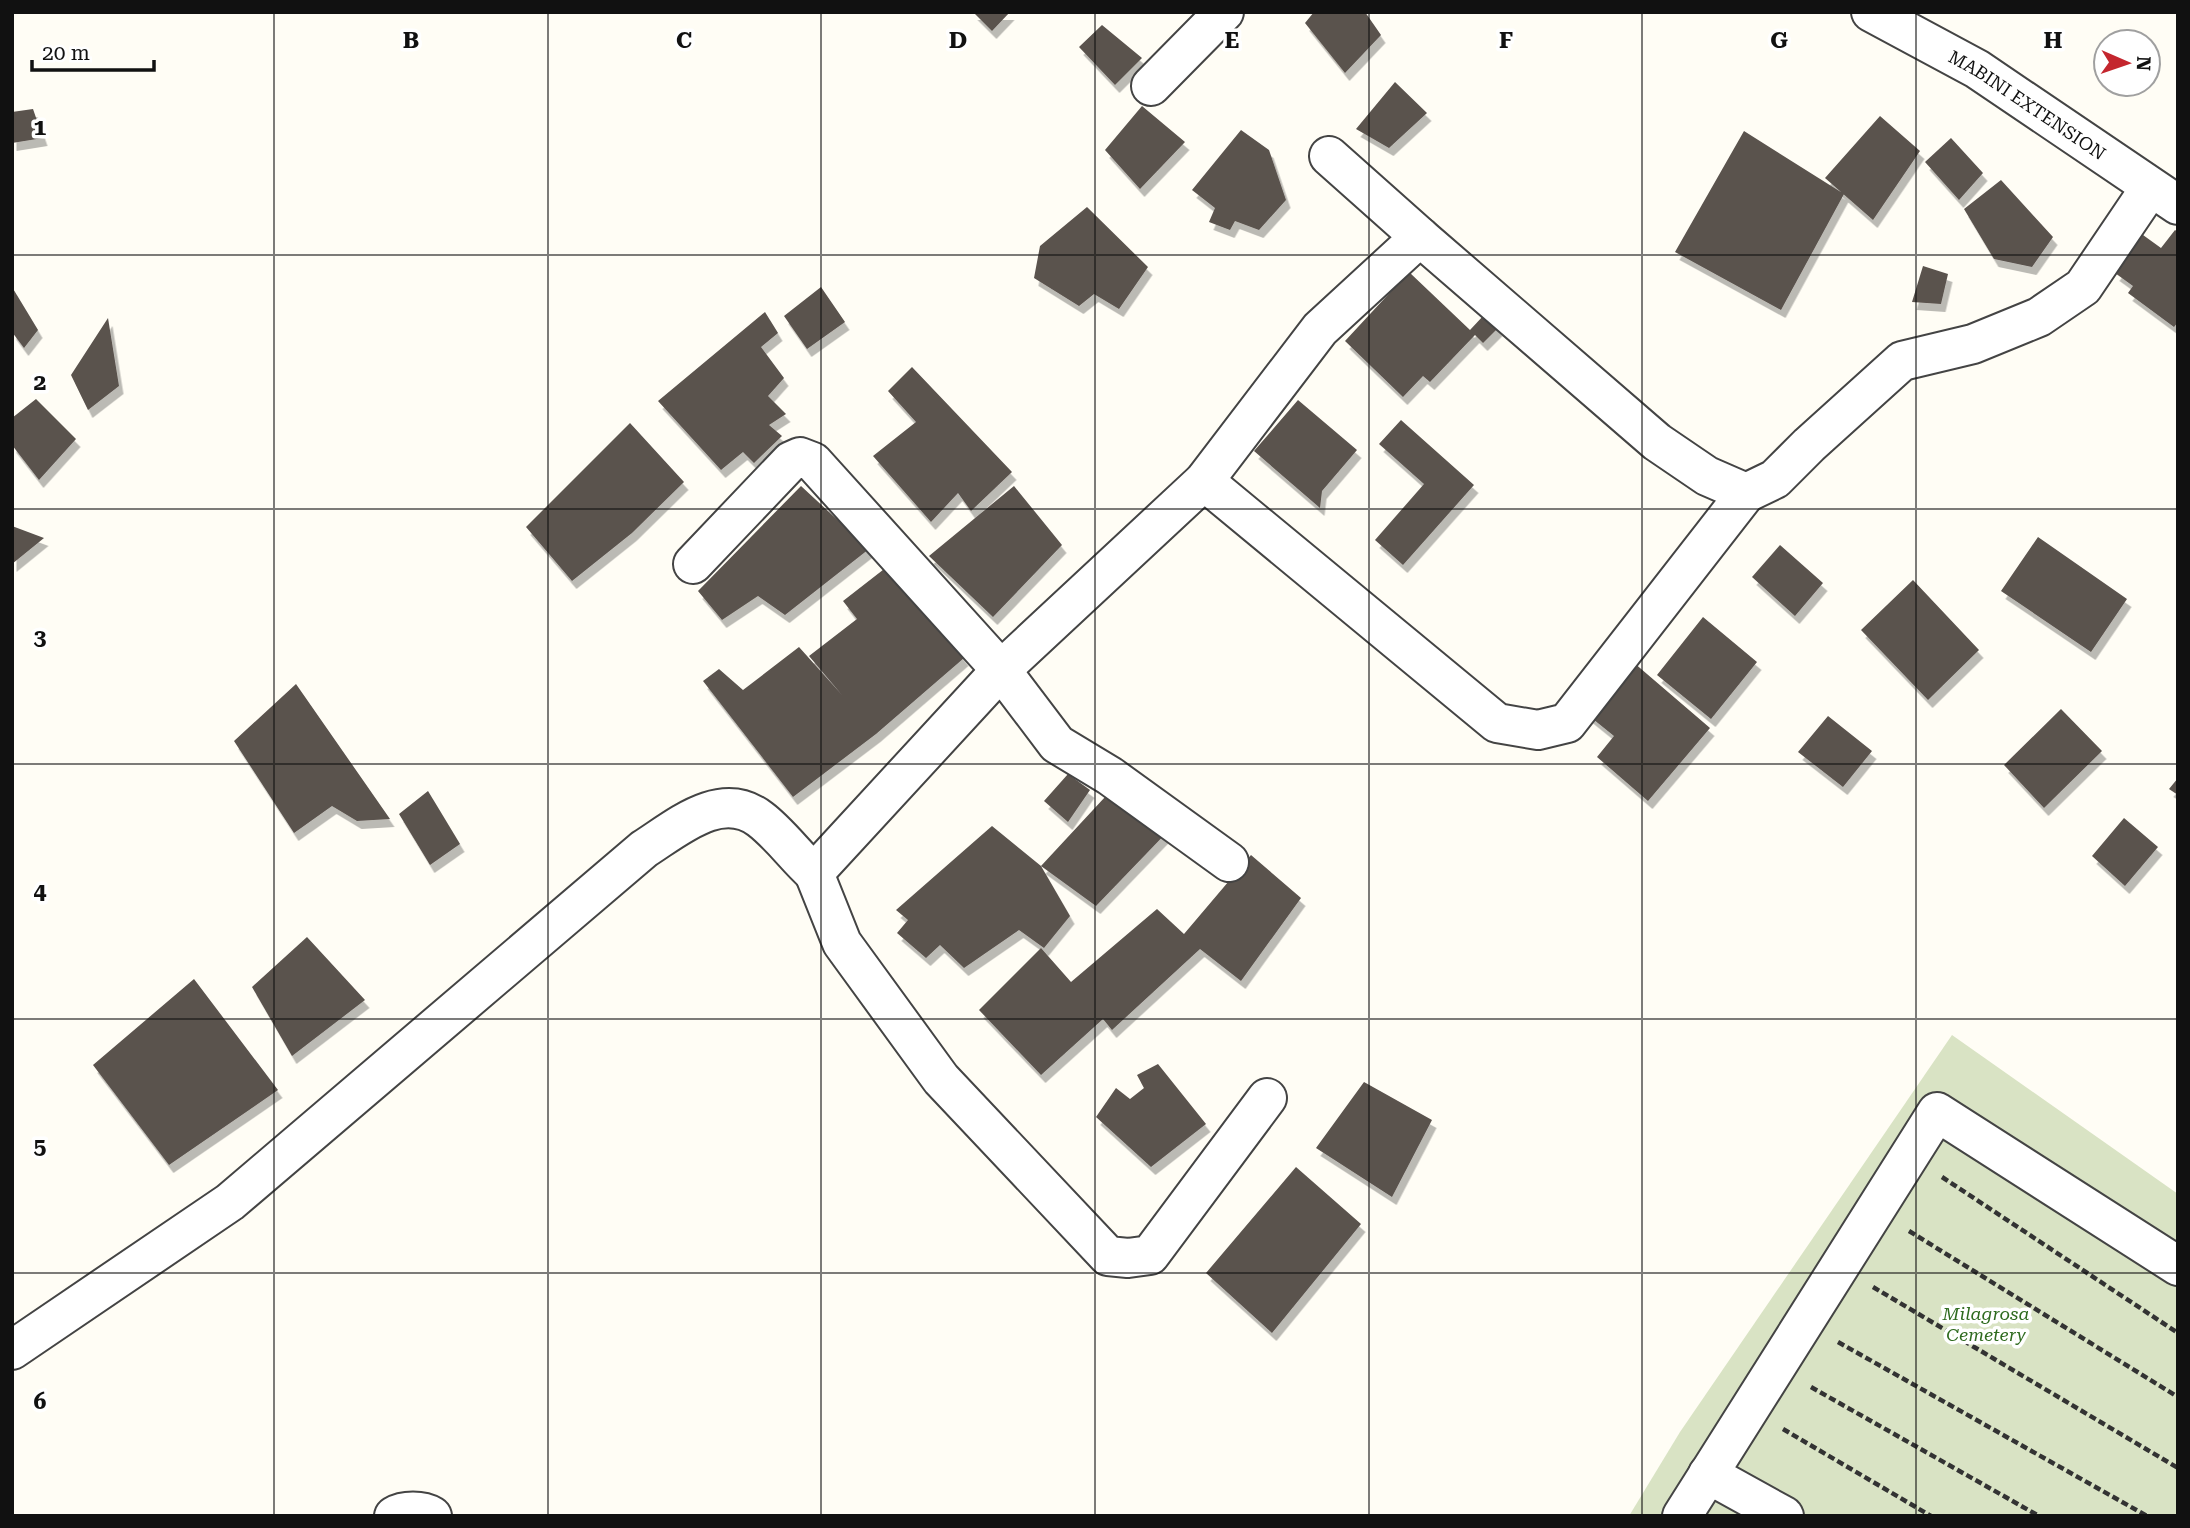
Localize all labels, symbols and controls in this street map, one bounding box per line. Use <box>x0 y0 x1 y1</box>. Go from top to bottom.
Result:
text: B <box>403 27 419 54</box>
text: C <box>676 27 692 54</box>
text: D <box>949 27 967 54</box>
text: E <box>1225 27 1239 54</box>
text: F <box>1499 27 1513 54</box>
text: G <box>1770 27 1788 54</box>
text: H <box>2044 27 2063 54</box>
scale bar <box>32 28 154 72</box>
north arrow <box>2092 28 2162 98</box>
text: 20 m <box>42 41 90 65</box>
street label: MABINI EXTENSION <box>1945 45 2110 164</box>
text: N <box>2132 56 2155 72</box>
text: 1 <box>34 114 47 141</box>
text: 2 <box>34 369 46 396</box>
text: 3 <box>34 624 47 651</box>
text: 4 <box>34 878 47 905</box>
text: 5 <box>34 1133 47 1160</box>
park label: Milagrosa Cemetery <box>1942 1303 2030 1345</box>
text: 6 <box>34 1388 47 1415</box>

